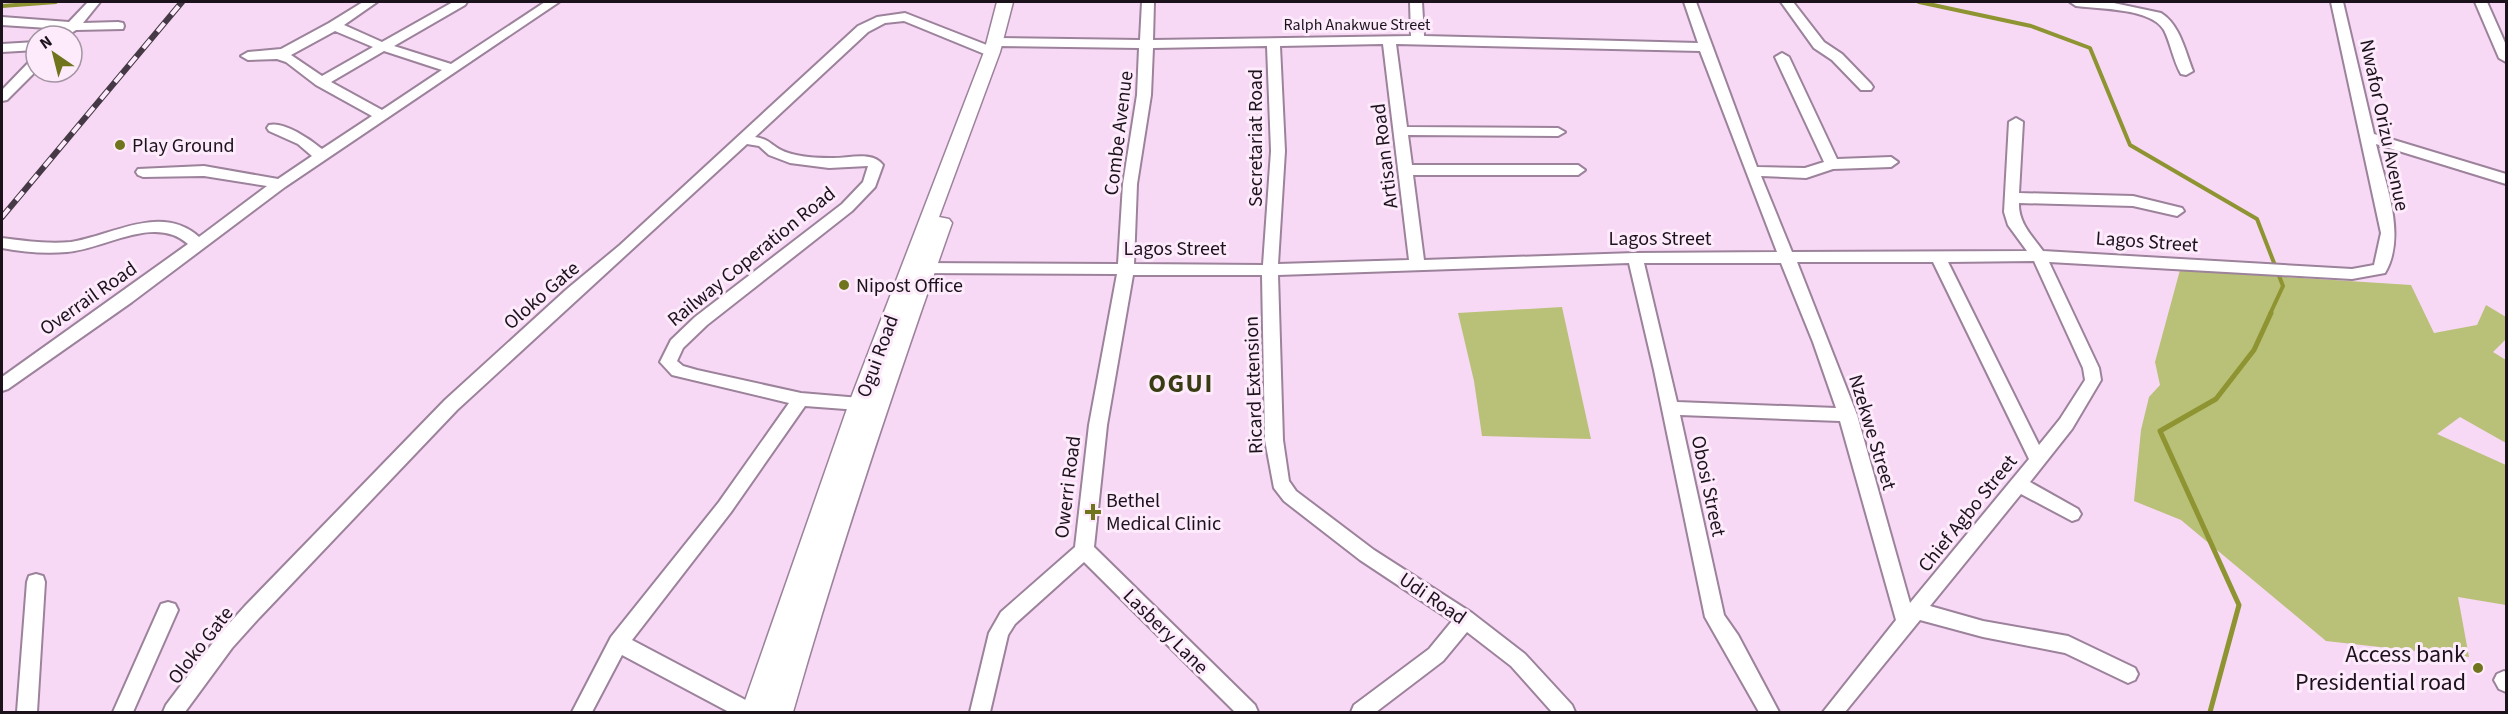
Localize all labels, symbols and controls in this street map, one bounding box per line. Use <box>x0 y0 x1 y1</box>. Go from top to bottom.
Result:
street label: Ralph Anakwue Street <box>1284 14 1431 36</box>
north arrow <box>24 24 84 84</box>
text: N <box>35 30 57 55</box>
street label: Nwafor Orizu Avenue <box>2352 37 2416 214</box>
street label: Combe Avenue <box>1097 69 1141 197</box>
street label: Secretariat Road <box>1242 69 1270 207</box>
street label: Artisan Road <box>1365 102 1405 210</box>
place label: Play Ground <box>132 132 235 160</box>
marker: Play Ground <box>113 138 127 152</box>
street label: Railway Coperation Road <box>662 180 842 333</box>
street label: Lagos Street <box>2095 224 2199 260</box>
street label: Lagos Street <box>1609 225 1712 253</box>
street label: Lagos Street <box>1124 235 1227 263</box>
street label: Overrail Road <box>34 255 143 343</box>
street label: Oloko Gate <box>498 255 586 337</box>
place label: Nipost Office <box>856 272 963 300</box>
marker: Nipost Office <box>837 278 851 292</box>
street label: Ogui Road <box>850 311 906 402</box>
street label: Ricard Extension <box>1238 316 1270 454</box>
district label: OGUI <box>1148 365 1214 402</box>
street label: Nzekwe Street <box>1841 371 1903 494</box>
street label: Obosi Street <box>1684 433 1732 540</box>
street label: Owerri Road <box>1048 434 1088 540</box>
street label: Chief Agbo Street <box>1912 449 2024 578</box>
place label: Bethel Medical Clinic <box>1106 487 1221 538</box>
marker: Bethel Medical Clinic <box>1084 503 1102 521</box>
street label: Udi Road <box>1393 566 1472 632</box>
street label: Lasbery Lane <box>1116 583 1214 681</box>
street label: Oloko Gate <box>161 601 240 691</box>
place label: Access bank Presidential road <box>2295 637 2466 700</box>
marker: Access bank Presidential road <box>2471 661 2485 675</box>

